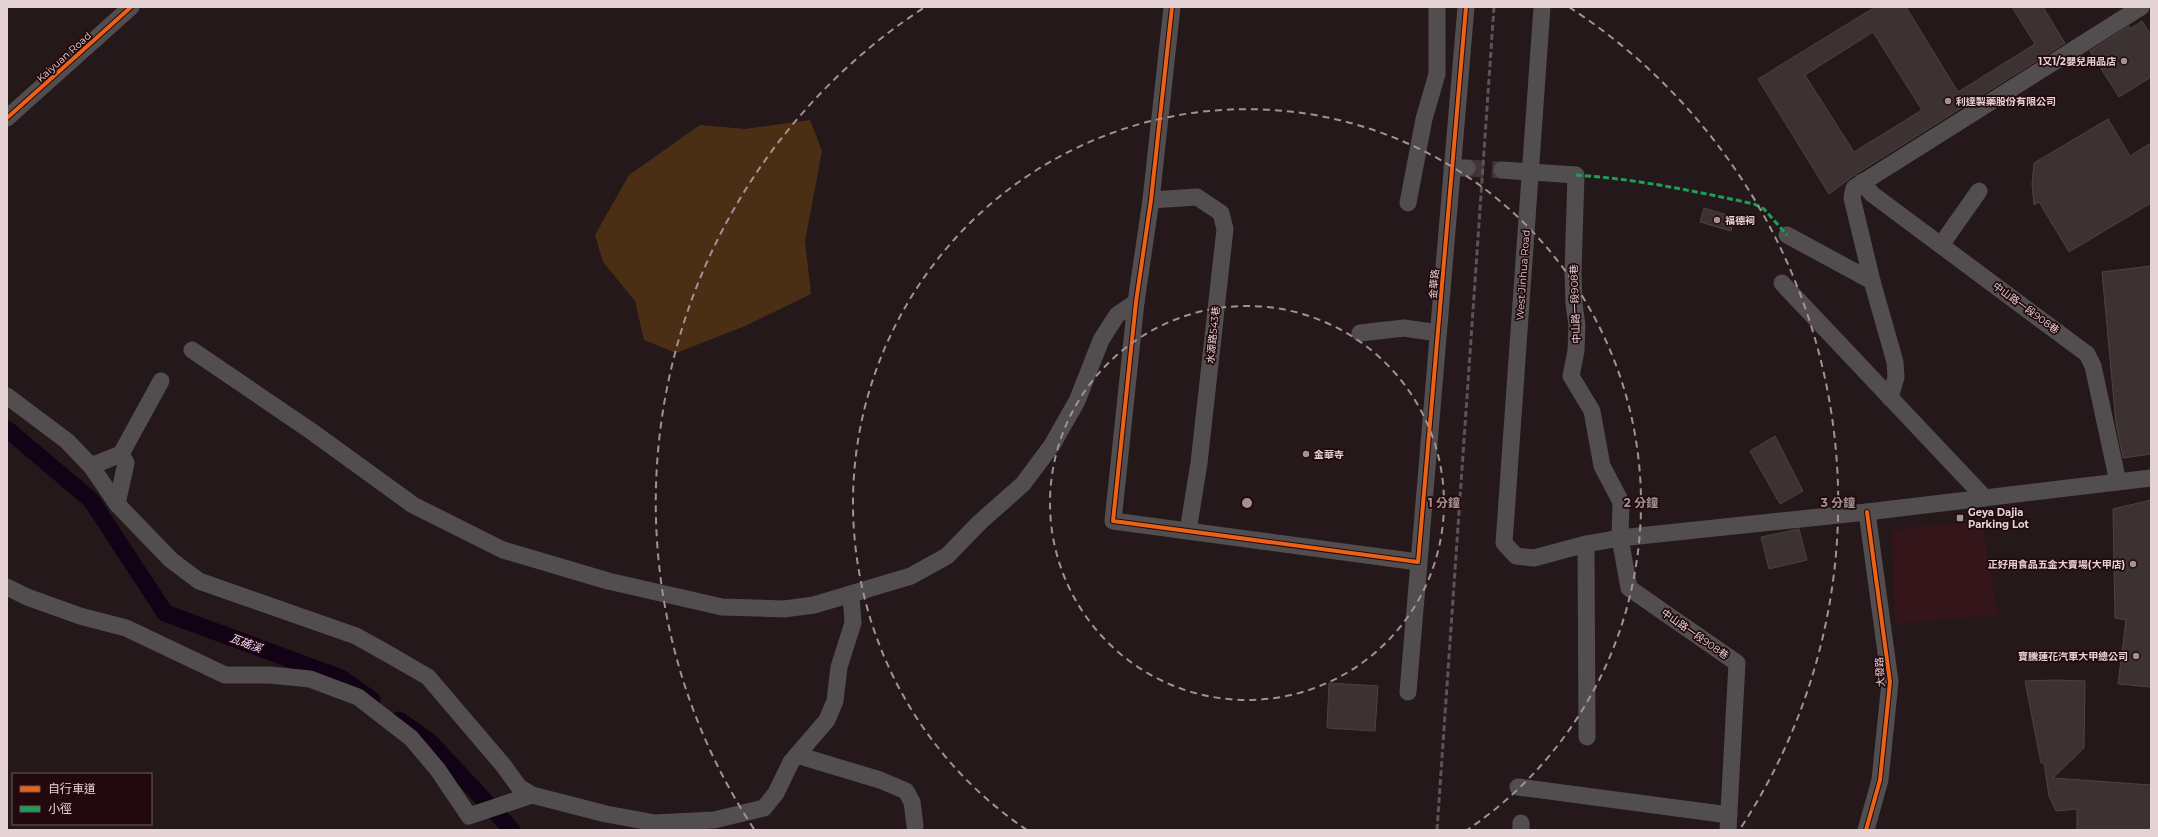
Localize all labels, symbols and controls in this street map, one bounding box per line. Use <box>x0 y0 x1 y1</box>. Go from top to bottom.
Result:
street label: Kaiyuan Road <box>34 29 94 85</box>
place label: 1又1/2嬰兒用品店 <box>2038 55 2116 68</box>
marker: 1又1/2嬰兒用品店 <box>2119 56 2129 66</box>
place label: 利達製藥股份有限公司 <box>1955 95 2056 108</box>
marker: 利達製藥股份有限公司 <box>1943 96 1953 106</box>
place label: 福德祠 <box>1725 214 1755 227</box>
marker: 福德祠 <box>1712 215 1722 225</box>
street label: West Jinhua Road <box>1513 229 1533 321</box>
street label: 中山路一段908巷 <box>1567 264 1583 344</box>
street label: 金華路 <box>1426 268 1442 300</box>
street label: 中山路一段908巷 <box>1990 279 2062 337</box>
street label: 水源路543巷 <box>1204 306 1222 364</box>
place label: 金華寺 <box>1313 448 1344 461</box>
marker: 金華寺 <box>1301 449 1311 459</box>
text: 1 分鐘 <box>1428 495 1460 510</box>
text: 2 分鐘 <box>1624 495 1658 510</box>
text: 3 分鐘 <box>1820 495 1855 510</box>
centre of rings <box>1240 496 1254 510</box>
place label: Geya Dajia Parking Lot <box>1968 506 2030 531</box>
marker: Geya Dajia Parking Lot <box>1955 513 1965 523</box>
place label: 正好用食品五金大賣場(大甲店) <box>1988 558 2125 571</box>
marker: 正好用食品五金大賣場(大甲店) <box>2128 559 2138 569</box>
street label: 中山路一段908巷 <box>1659 606 1731 662</box>
water label: 瓦磘溪 <box>228 631 266 656</box>
place label: 寶騰蓮花汽車大甲總公司 <box>2018 650 2128 663</box>
marker: 寶騰蓮花汽車大甲總公司 <box>2131 651 2141 661</box>
street label: 大發路 <box>1872 657 1888 687</box>
legend <box>12 773 152 825</box>
text: 自行車道 <box>48 781 96 796</box>
text: 小徑 <box>48 801 72 816</box>

